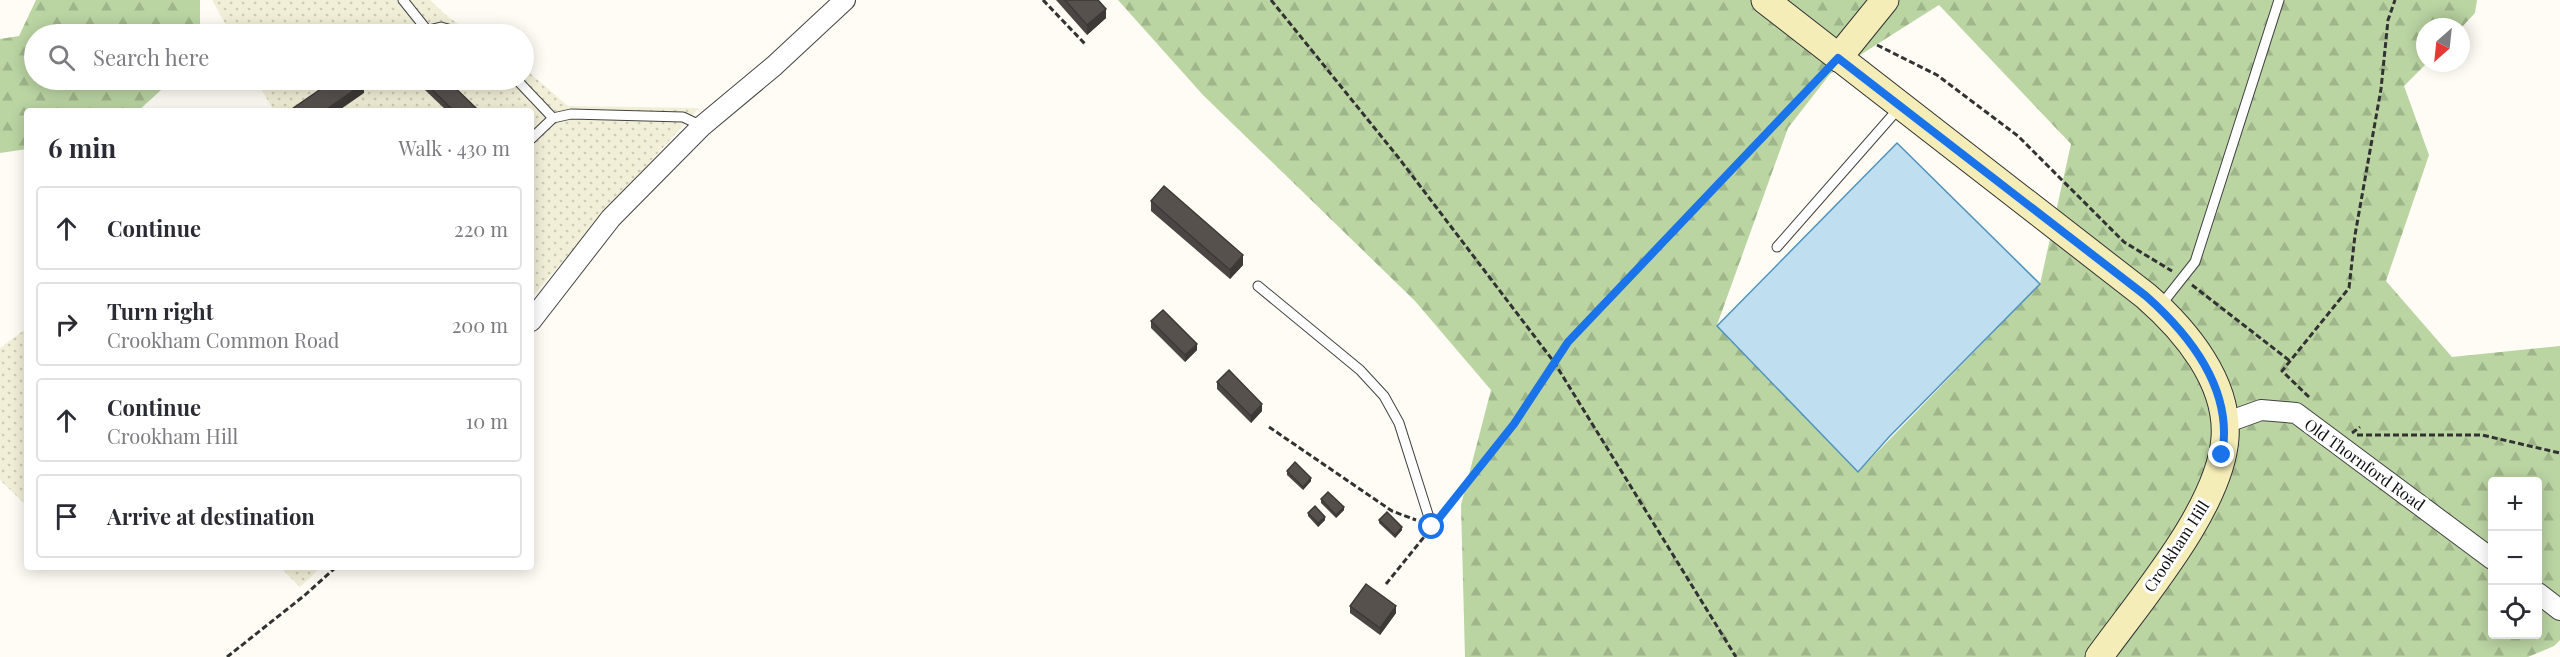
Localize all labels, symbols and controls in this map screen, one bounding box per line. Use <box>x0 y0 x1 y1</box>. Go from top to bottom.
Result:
north arrow <box>2416 18 2470 72</box>
search box <box>24 24 534 90</box>
icon: search <box>45 41 78 74</box>
text: Search here <box>93 42 209 72</box>
text: 6 min <box>48 130 116 165</box>
text: Walk · 430 m <box>398 134 510 161</box>
icon: ahead <box>50 212 83 245</box>
text: Continue <box>107 213 201 243</box>
text: 220 m <box>454 215 508 242</box>
text: Turn right <box>107 296 213 326</box>
icon: right <box>50 308 83 341</box>
text: 200 m <box>452 311 508 338</box>
text: Crookham Common Road <box>107 326 339 353</box>
text: Continue <box>107 392 201 422</box>
icon: ahead <box>50 404 83 437</box>
text: 10 m <box>466 407 508 434</box>
street label: Old Thornford Road <box>2301 413 2429 515</box>
text: Crookham Hill <box>107 422 238 449</box>
route end <box>2208 441 2234 467</box>
map controls <box>2488 477 2542 639</box>
button: + <box>2488 477 2542 531</box>
street label: Crookham Hill <box>2139 496 2214 596</box>
icon: arrive <box>50 500 83 533</box>
text: Arrive at destination <box>107 501 315 531</box>
route start <box>1418 513 1444 539</box>
button: − <box>2488 531 2542 585</box>
button: locate <box>2488 585 2542 639</box>

